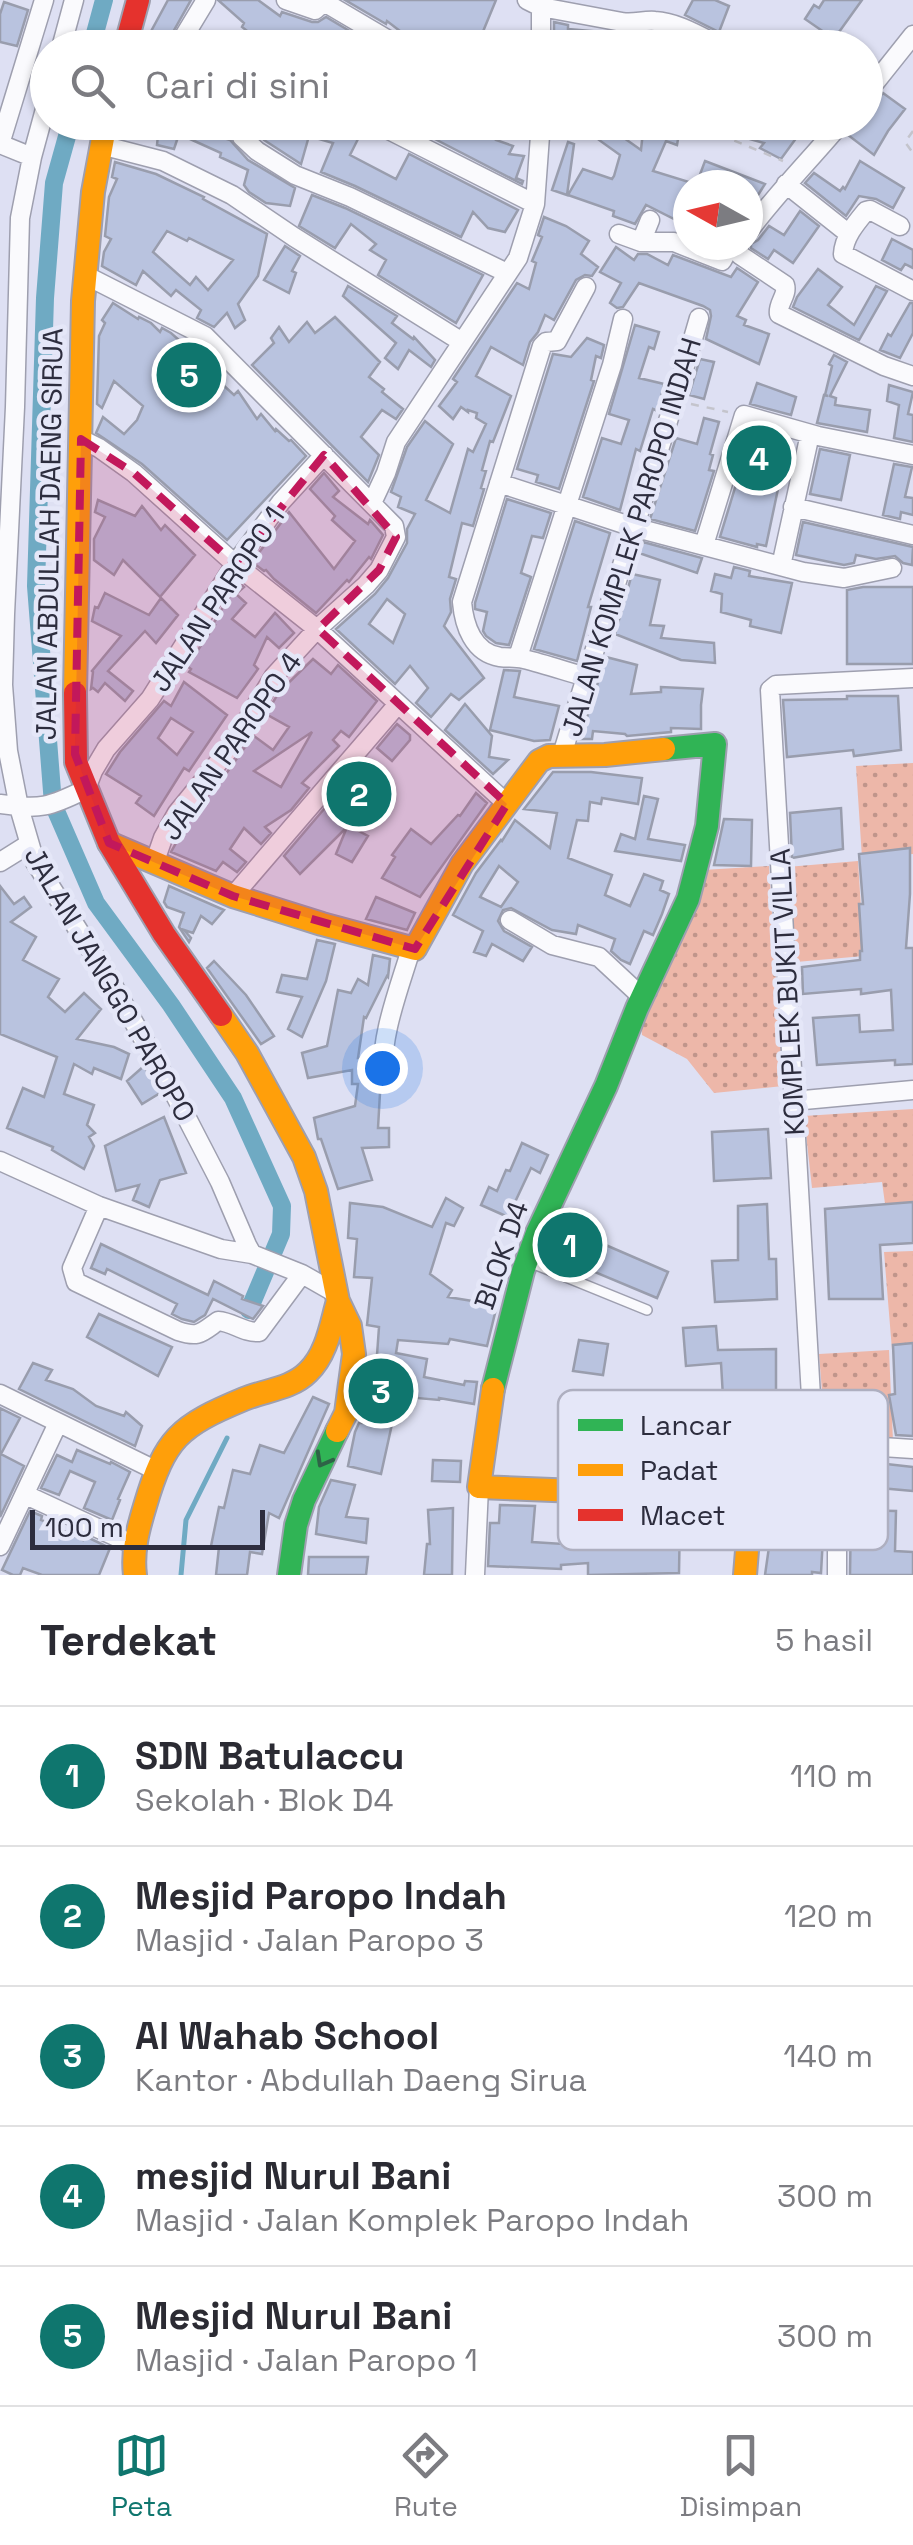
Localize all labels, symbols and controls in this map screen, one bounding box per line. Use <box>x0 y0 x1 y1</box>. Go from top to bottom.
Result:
search box <box>30 30 883 140</box>
icon: search <box>65 58 120 113</box>
text: Cari di sini <box>145 61 330 109</box>
north arrow <box>673 170 763 260</box>
street label: JALAN ABDULLAH DAENG SIRUA <box>27 328 71 740</box>
street label: JALAN KOMPLEK PAROPO INDAH <box>553 333 709 741</box>
pin: 5 <box>156 338 222 412</box>
pin: 4 <box>726 420 792 496</box>
street label: JALAN PAROPO 1 <box>142 499 292 699</box>
street label: JALAN PAROPO 4 <box>153 645 309 847</box>
pin: 2 <box>326 756 392 832</box>
street label: JALAN JANGGO PAROPO <box>16 840 204 1128</box>
street label: KOMPLEK BUKIT VILLA <box>762 848 812 1136</box>
your location <box>357 1043 408 1094</box>
street label: BLOK D4 <box>466 1196 536 1314</box>
pin: 1 <box>538 1208 602 1282</box>
pin: 3 <box>348 1354 414 1428</box>
legend <box>558 1390 888 1550</box>
text: Lancar <box>640 1407 732 1443</box>
one-way arrow <box>316 1449 336 1467</box>
text: Padat <box>640 1452 718 1488</box>
text: Macet <box>640 1497 726 1533</box>
scale bar <box>30 1505 265 1550</box>
text: 100 m <box>45 1509 124 1545</box>
text: Terdekat <box>40 1614 217 1667</box>
text: 5 hasil <box>775 1620 873 1660</box>
text: SDN Batulaccu <box>135 1732 405 1780</box>
text: 1 <box>65 1756 80 1796</box>
text: 110 m <box>790 1756 873 1796</box>
text: Sekolah · Blok D4 <box>135 1780 393 1820</box>
text: Mesjid Paropo Indah <box>135 1872 507 1920</box>
text: 2 <box>63 1896 82 1936</box>
text: 120 m <box>784 1896 873 1936</box>
text: Masjid · Jalan Paropo 3 <box>135 1920 484 1960</box>
text: Al Wahab School <box>135 2012 439 2060</box>
text: 3 <box>63 2036 82 2076</box>
text: 140 m <box>783 2036 873 2076</box>
text: Kantor · Abdullah Daeng Sirua <box>135 2060 587 2100</box>
text: mesjid Nurul Bani <box>135 2152 451 2200</box>
text: 4 <box>62 2176 83 2216</box>
text: 300 m <box>777 2176 873 2216</box>
text: Masjid · Jalan Komplek Paropo Indah <box>135 2200 689 2240</box>
text: Mesjid Nurul Bani <box>135 2292 452 2340</box>
text: 5 <box>63 2316 82 2356</box>
text: 300 m <box>777 2316 873 2356</box>
text: Masjid · Jalan Paropo 1 <box>135 2340 478 2380</box>
tab: Peta <box>111 2428 172 2524</box>
tab: Rute <box>394 2428 458 2524</box>
tab: Disimpan <box>680 2428 802 2524</box>

